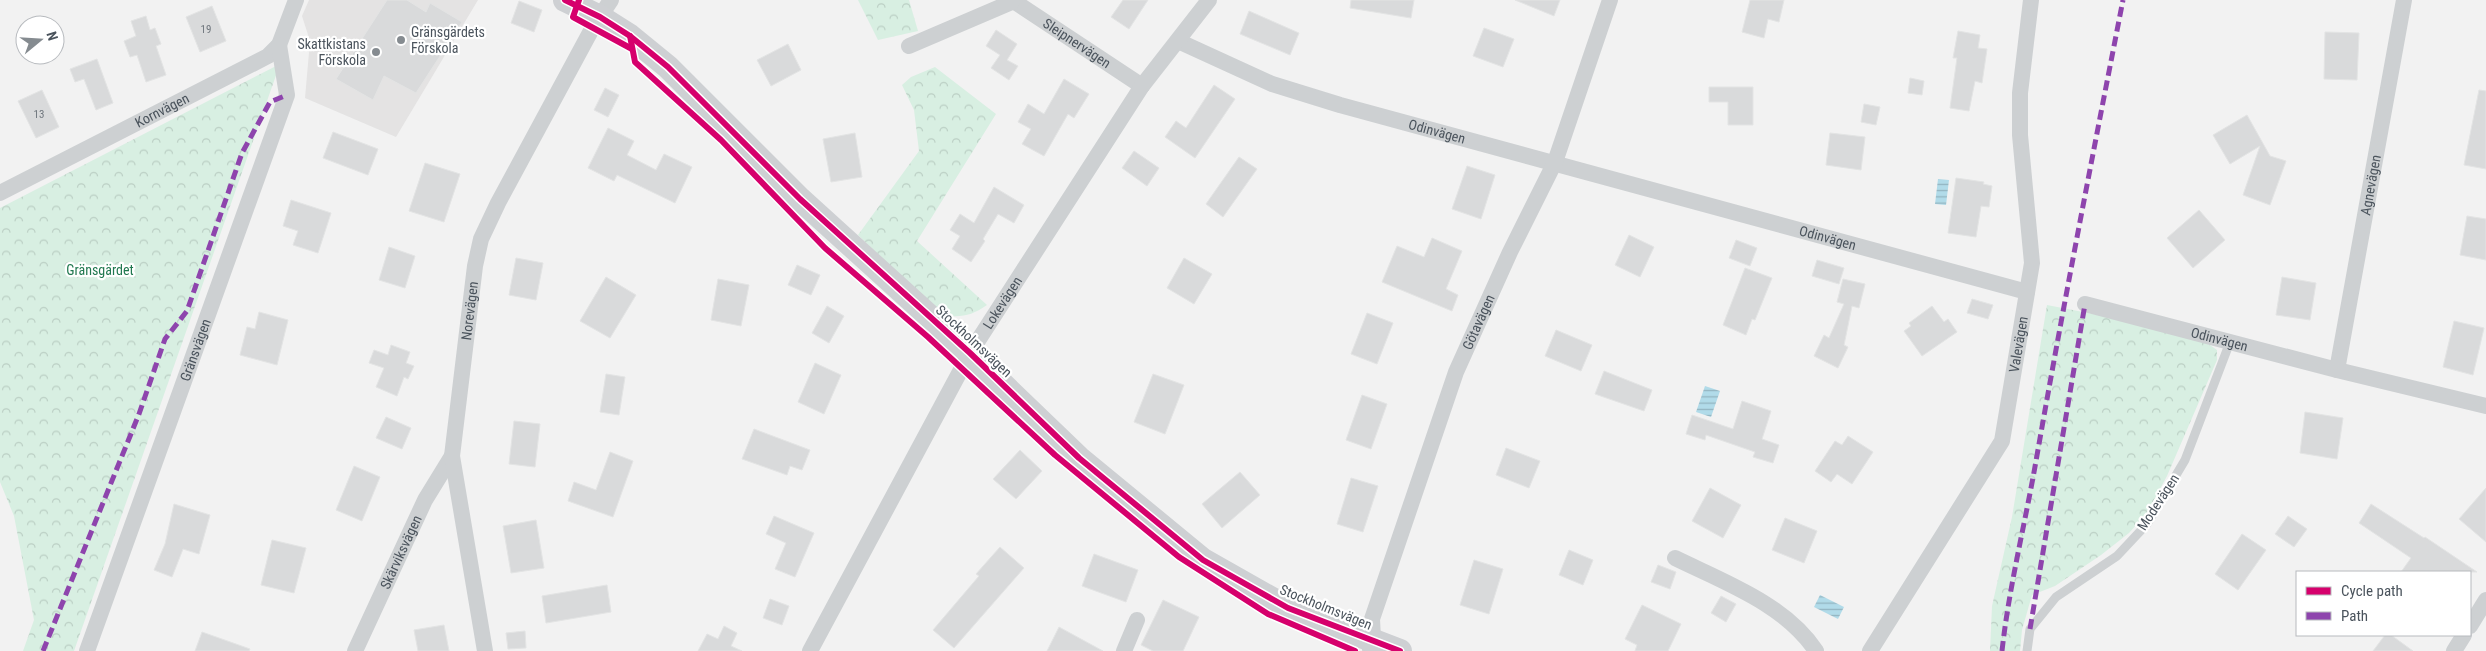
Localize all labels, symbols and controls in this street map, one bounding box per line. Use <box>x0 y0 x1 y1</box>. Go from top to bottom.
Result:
north arrow <box>15 15 65 65</box>
street label: Sleipnervägen <box>1040 15 1114 71</box>
house number: 19 <box>201 23 211 36</box>
place label: Gränsgärdets Förskola <box>411 24 485 56</box>
text: N <box>43 29 61 43</box>
marker: Gränsgärdets Förskola <box>395 34 407 46</box>
place label: Skattkistans Förskola <box>298 36 366 68</box>
marker: Skattkistans Förskola <box>370 46 382 58</box>
street label: Kornvägen <box>132 90 192 131</box>
house number: 13 <box>34 108 44 121</box>
street label: Odinvägen <box>1407 116 1467 147</box>
street label: Agnevägen <box>2357 154 2384 216</box>
street label: Odinvägen <box>1798 222 1858 253</box>
park label: Gränsgärdet <box>66 262 134 278</box>
street label: Lokevägen <box>980 274 1025 332</box>
street label: Norevägen <box>458 280 481 341</box>
street label: Götavägen <box>1459 292 1498 352</box>
street label: Stockholmsvägen <box>933 302 1015 380</box>
street label: Valevägen <box>2006 315 2031 374</box>
street label: Gränsvägen <box>177 317 214 383</box>
street label: Odinvägen <box>2189 324 2250 354</box>
street label: Modevägen <box>2134 471 2182 533</box>
street label: Skärviksvägen <box>377 513 425 592</box>
legend <box>2296 571 2471 636</box>
street label: Stockholmsvägen <box>1278 581 1374 633</box>
text: Cycle path <box>2341 582 2403 600</box>
text: Path <box>2341 607 2368 625</box>

